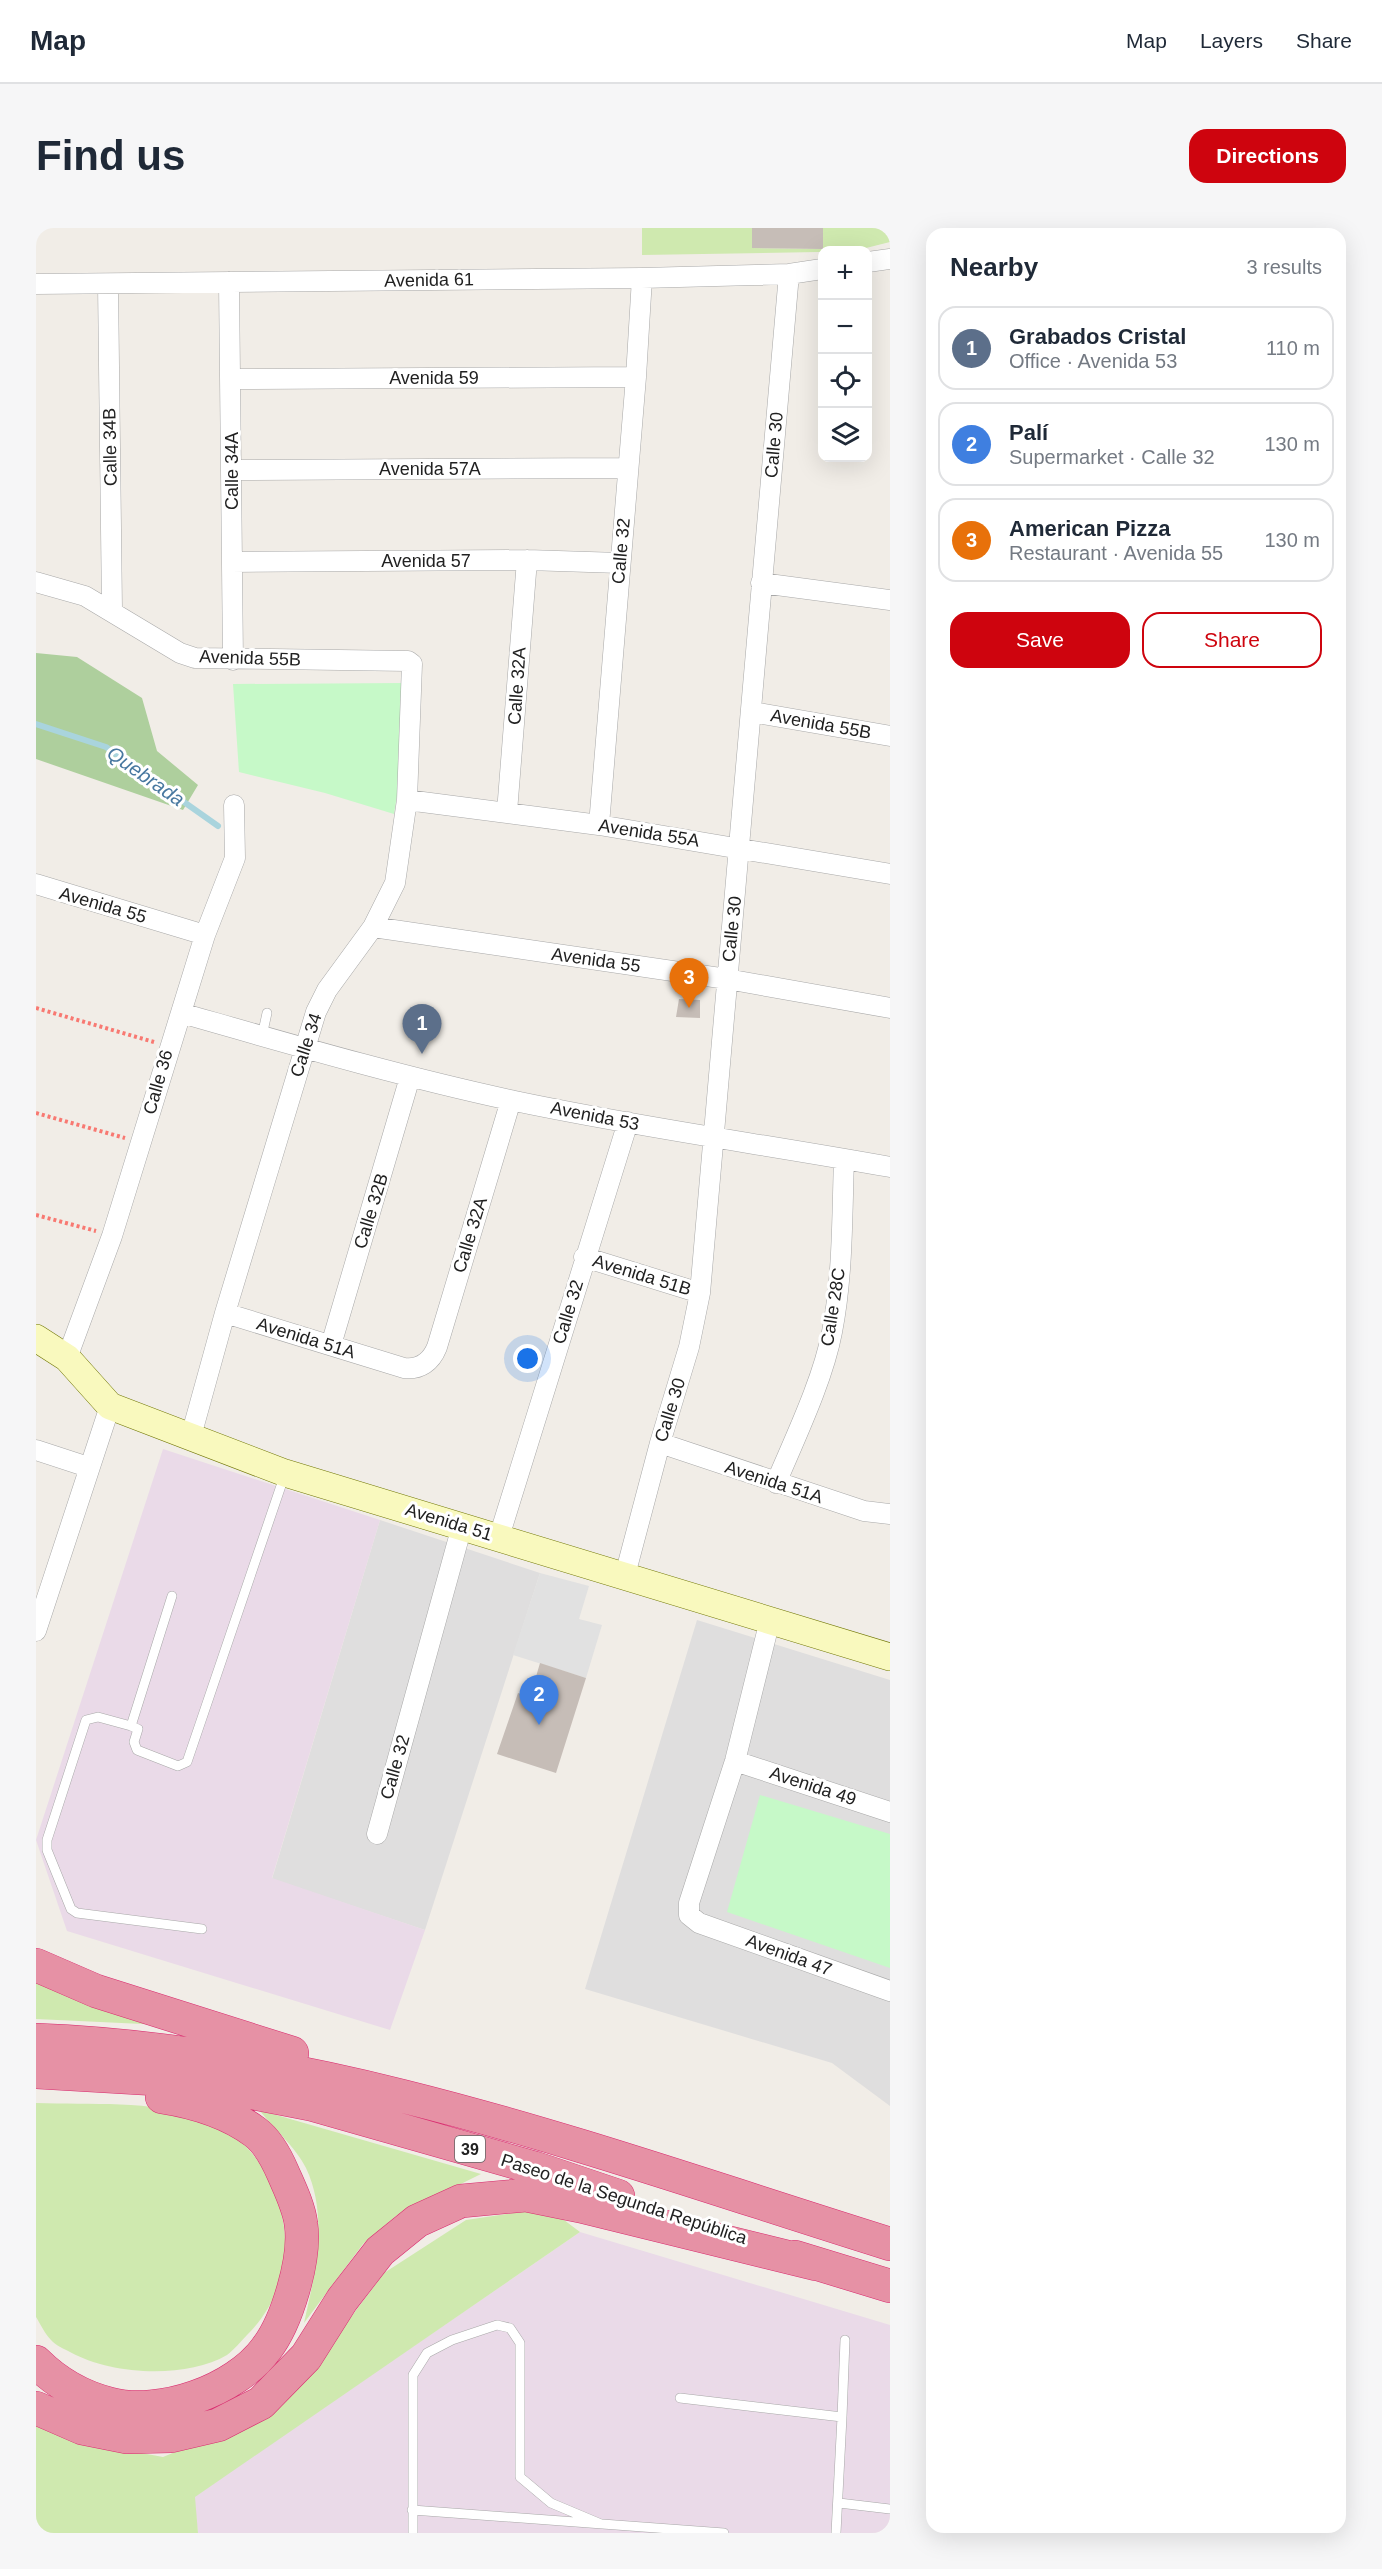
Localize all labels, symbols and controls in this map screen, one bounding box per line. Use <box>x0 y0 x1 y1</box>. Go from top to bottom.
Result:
text: Map <box>30 25 86 56</box>
text: Map <box>1126 29 1167 52</box>
text: Layers <box>1200 29 1263 52</box>
text: Share <box>1296 29 1352 52</box>
button: Directions <box>1189 129 1346 183</box>
text: Find us <box>36 132 185 179</box>
map controls <box>818 246 872 462</box>
button: + <box>818 246 872 300</box>
text: Nearby <box>950 252 1038 282</box>
text: 3 results <box>1246 256 1322 278</box>
street label: Avenida 61 <box>384 269 474 291</box>
button: − <box>818 300 872 354</box>
text: Grabados Cristal <box>1009 324 1186 349</box>
text: 1 <box>966 337 977 359</box>
text: 110 m <box>1266 337 1320 359</box>
text: Office · Avenida 53 <box>1009 350 1177 372</box>
button: locate <box>818 354 872 408</box>
street label: Avenida 59 <box>389 368 479 388</box>
street label: Calle 34B <box>99 408 121 486</box>
button: layers <box>818 408 872 462</box>
street label: Calle 30 <box>761 411 787 479</box>
text: Palí <box>1009 420 1048 445</box>
street label: Calle 34A <box>222 432 242 510</box>
text: 2 <box>966 433 977 455</box>
text: 130 m <box>1264 433 1320 455</box>
text: Supermarket · Calle 32 <box>1009 446 1215 468</box>
street label: Avenida 57A <box>379 459 481 479</box>
text: American Pizza <box>1009 516 1170 541</box>
street label: Calle 32 <box>608 517 634 585</box>
text: 3 <box>966 529 977 551</box>
text: 130 m <box>1264 529 1320 551</box>
text: Restaurant · Avenida 55 <box>1009 542 1223 564</box>
street label: Avenida 57 <box>381 551 471 571</box>
button: Save <box>950 612 1130 668</box>
button: Share <box>1142 612 1322 668</box>
street label: Avenida 55B <box>199 646 301 670</box>
street label: Calle 32A <box>504 646 530 726</box>
street label: Avenida 55B <box>769 705 873 743</box>
water label: Quebrada <box>103 741 189 811</box>
street label: Avenida 55A <box>597 815 701 851</box>
street label: Avenida 55 <box>57 883 149 927</box>
street label: Calle 30 <box>719 895 745 963</box>
street label: Avenida 55 <box>550 944 642 976</box>
pin: 3 <box>670 958 708 1008</box>
pin: 1 <box>402 1004 442 1054</box>
street label: Calle 34 <box>286 1011 326 1079</box>
street label: Calle 36 <box>139 1047 177 1117</box>
street label: Avenida 53 <box>549 1098 641 1134</box>
street label: Calle 32B <box>350 1171 392 1251</box>
street label: Calle 32A <box>449 1195 491 1275</box>
street label: Avenida 51B <box>590 1251 694 1299</box>
street label: Calle 28C <box>817 1266 849 1348</box>
street label: Calle 32 <box>549 1277 587 1347</box>
street label: Avenida 51A <box>254 1314 358 1362</box>
your location <box>513 1344 542 1373</box>
street label: Calle 30 <box>651 1375 689 1445</box>
street label: Avenida 51A <box>723 1457 825 1507</box>
street label: Avenida 51 <box>403 1499 495 1545</box>
pin: 2 <box>520 1676 558 1725</box>
street label: Calle 32 <box>376 1732 414 1802</box>
street label: Avenida 49 <box>767 1763 859 1809</box>
street label: Avenida 47 <box>743 1930 835 1980</box>
road number: 39 <box>455 2136 485 2162</box>
street label: Paseo de la Segunda República <box>499 2150 750 2249</box>

